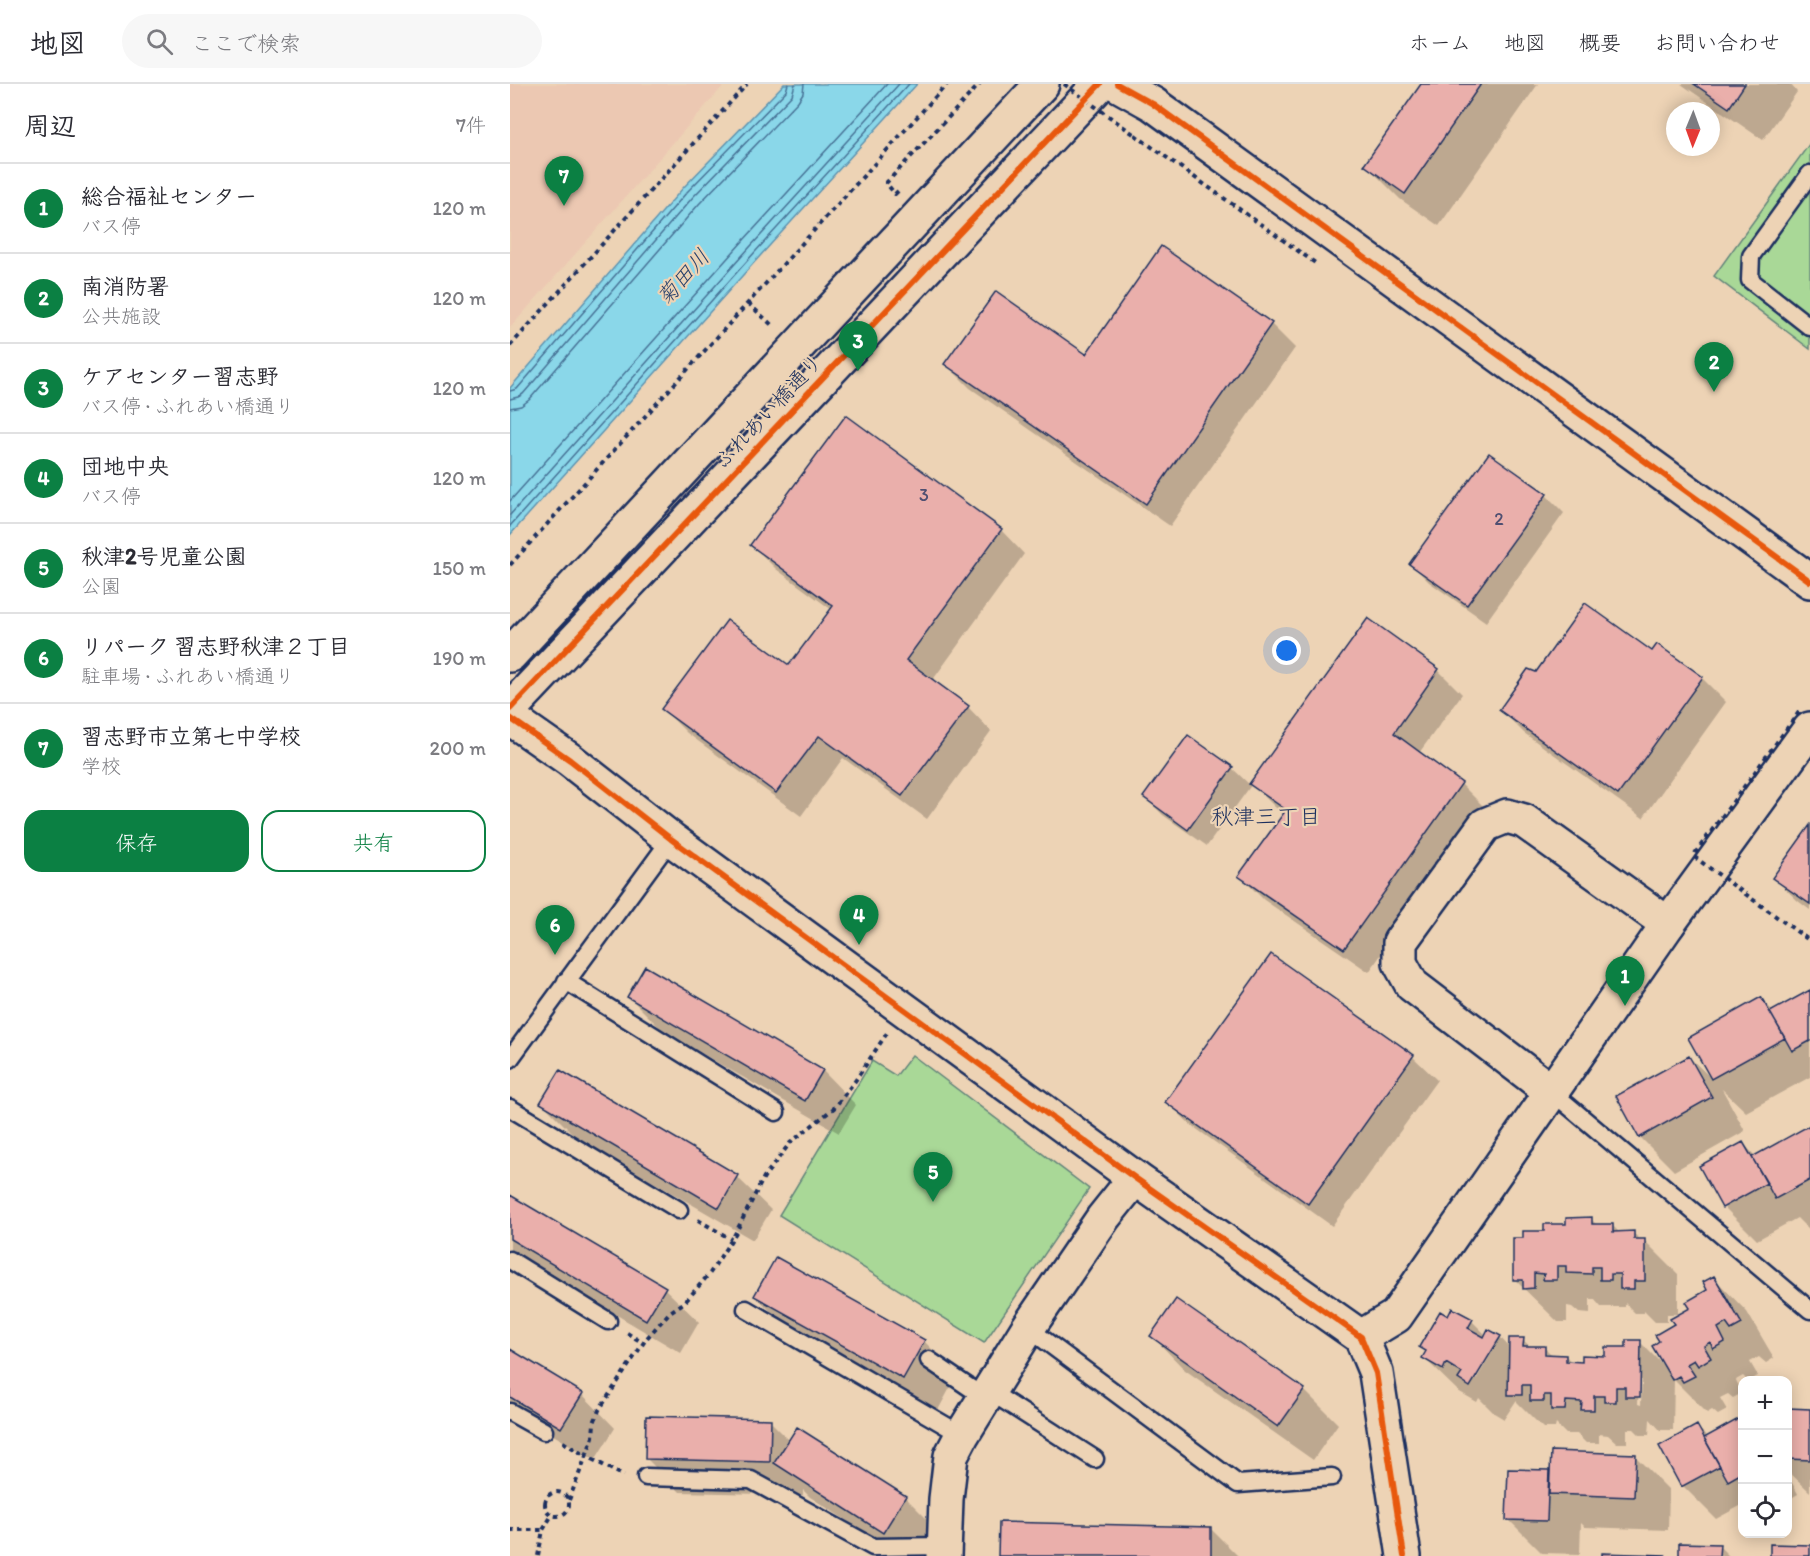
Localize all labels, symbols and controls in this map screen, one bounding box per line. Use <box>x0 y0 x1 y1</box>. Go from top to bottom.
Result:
search box <box>122 14 542 68</box>
icon: search <box>143 25 176 58</box>
text: 地図 <box>30 26 86 60</box>
text: ここで検索 <box>191 30 301 57</box>
text: ホーム <box>1409 30 1471 55</box>
text: 地図 <box>1504 30 1546 55</box>
text: 概要 <box>1579 30 1621 55</box>
text: お問い合わせ <box>1654 30 1780 55</box>
north arrow <box>1666 102 1720 156</box>
text: 周辺 <box>24 110 76 142</box>
text: 7件 <box>456 113 486 137</box>
pin: 7 <box>544 156 584 206</box>
text: 総合福祉センター <box>81 183 257 210</box>
text: 1 <box>39 196 48 220</box>
text: 120 m <box>433 196 486 220</box>
text: バス停 <box>81 214 141 238</box>
water label: 菊田川 <box>651 243 715 311</box>
text: 南消防署 <box>81 273 169 300</box>
text: 2 <box>38 286 49 310</box>
text: 120 m <box>433 286 486 310</box>
text: 公共施設 <box>81 304 161 328</box>
pin: 3 <box>838 322 878 371</box>
pin: 2 <box>1694 342 1734 392</box>
street label: ふれあい橋通り <box>709 349 827 473</box>
text: ケアセンター習志野 <box>81 363 279 390</box>
text: 3 <box>38 376 49 400</box>
text: 120 m <box>433 376 486 400</box>
text: バス停 · ふれあい橋通り <box>81 394 295 418</box>
text: 団地中央 <box>81 453 169 480</box>
text: 4 <box>37 466 50 490</box>
text: 120 m <box>433 466 486 490</box>
text: バス停 <box>81 484 141 508</box>
house number: 3 <box>919 484 929 506</box>
house number: 2 <box>1494 508 1504 530</box>
text: 秋津2号児童公園 <box>81 543 247 570</box>
text: 5 <box>38 556 49 580</box>
text: 150 m <box>433 556 486 580</box>
text: 公園 <box>81 574 121 598</box>
text: リパーク 習志野秋津２丁目 <box>81 633 350 660</box>
your location <box>1272 636 1301 665</box>
text: 6 <box>38 646 49 670</box>
text: 190 m <box>433 646 486 670</box>
text: 駐車場 · ふれあい橋通り <box>81 664 295 688</box>
text: 習志野市立第七中学校 <box>81 723 301 750</box>
text: 7 <box>39 736 48 760</box>
text: 200 m <box>430 736 486 760</box>
text: 学校 <box>81 754 121 778</box>
district label: 秋津三丁目 <box>1211 803 1321 830</box>
button: 保存 <box>24 810 249 872</box>
button: 共有 <box>261 810 486 872</box>
pin: 4 <box>840 896 878 945</box>
pin: 6 <box>536 906 574 955</box>
pin: 1 <box>1606 956 1644 1006</box>
pin: 5 <box>914 1152 952 1202</box>
map controls <box>1738 1376 1792 1538</box>
button: + <box>1738 1376 1792 1430</box>
button: − <box>1738 1430 1792 1484</box>
button: locate <box>1738 1484 1792 1538</box>

